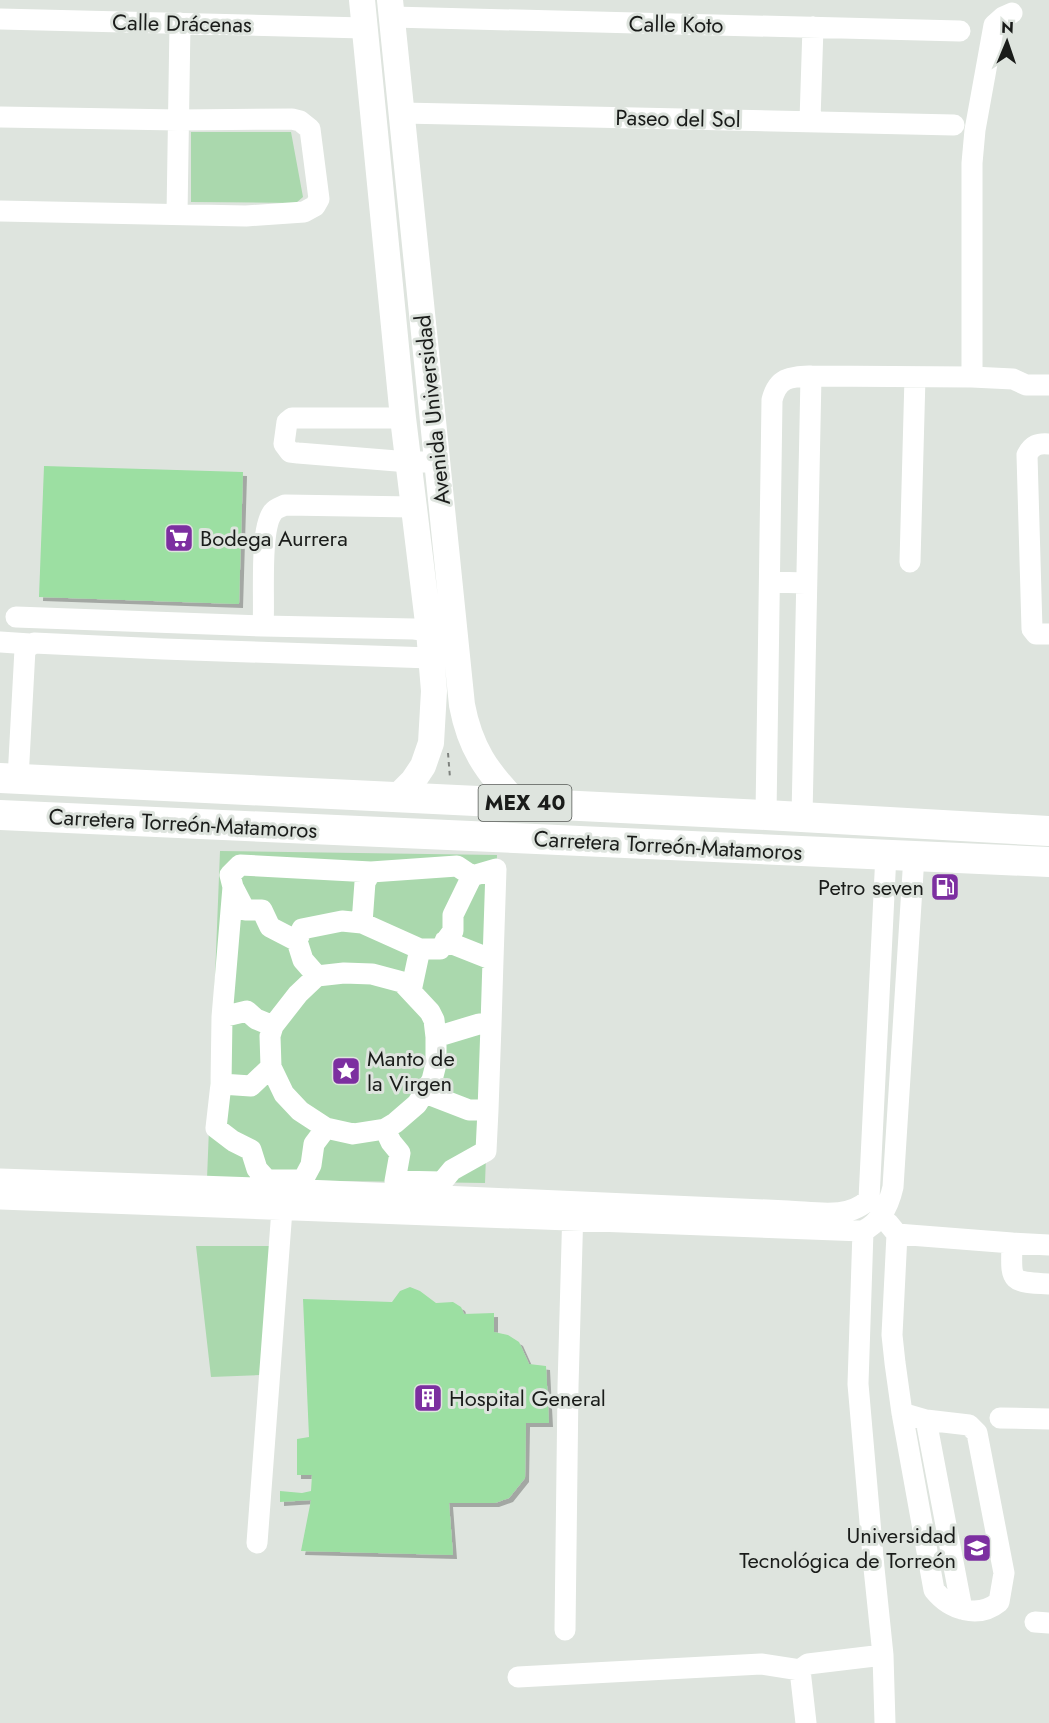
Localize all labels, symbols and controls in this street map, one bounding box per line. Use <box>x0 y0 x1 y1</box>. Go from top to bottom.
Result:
street label: Calle Drácenas <box>112 6 252 40</box>
street label: Calle Koto <box>628 7 724 41</box>
north arrow <box>977 12 1037 72</box>
text: N <box>1001 16 1014 39</box>
street label: Paseo del Sol <box>615 101 741 135</box>
street label: Avenida Universidad <box>406 314 458 506</box>
supermarket icon: Bodega Aurrera <box>163 522 195 554</box>
place label: Bodega Aurrera <box>200 522 348 554</box>
road number: MEX 40 <box>478 785 572 821</box>
street label: Carretera Torreón-Matamoros <box>48 800 318 846</box>
street label: Carretera Torreón-Matamoros <box>533 822 803 868</box>
place label: Petro seven <box>818 871 924 903</box>
fuel station icon: Petro seven <box>929 871 961 903</box>
place label: Manto de la Virgen <box>367 1042 455 1099</box>
place icon: Manto de la Virgen <box>330 1055 362 1087</box>
building icon: Hospital General <box>412 1382 444 1414</box>
place label: Hospital General <box>449 1382 606 1414</box>
place label: Universidad Tecnológica de Torreón <box>739 1519 956 1576</box>
school or university icon: Universidad Tecnológica de Torreón <box>961 1532 993 1564</box>

